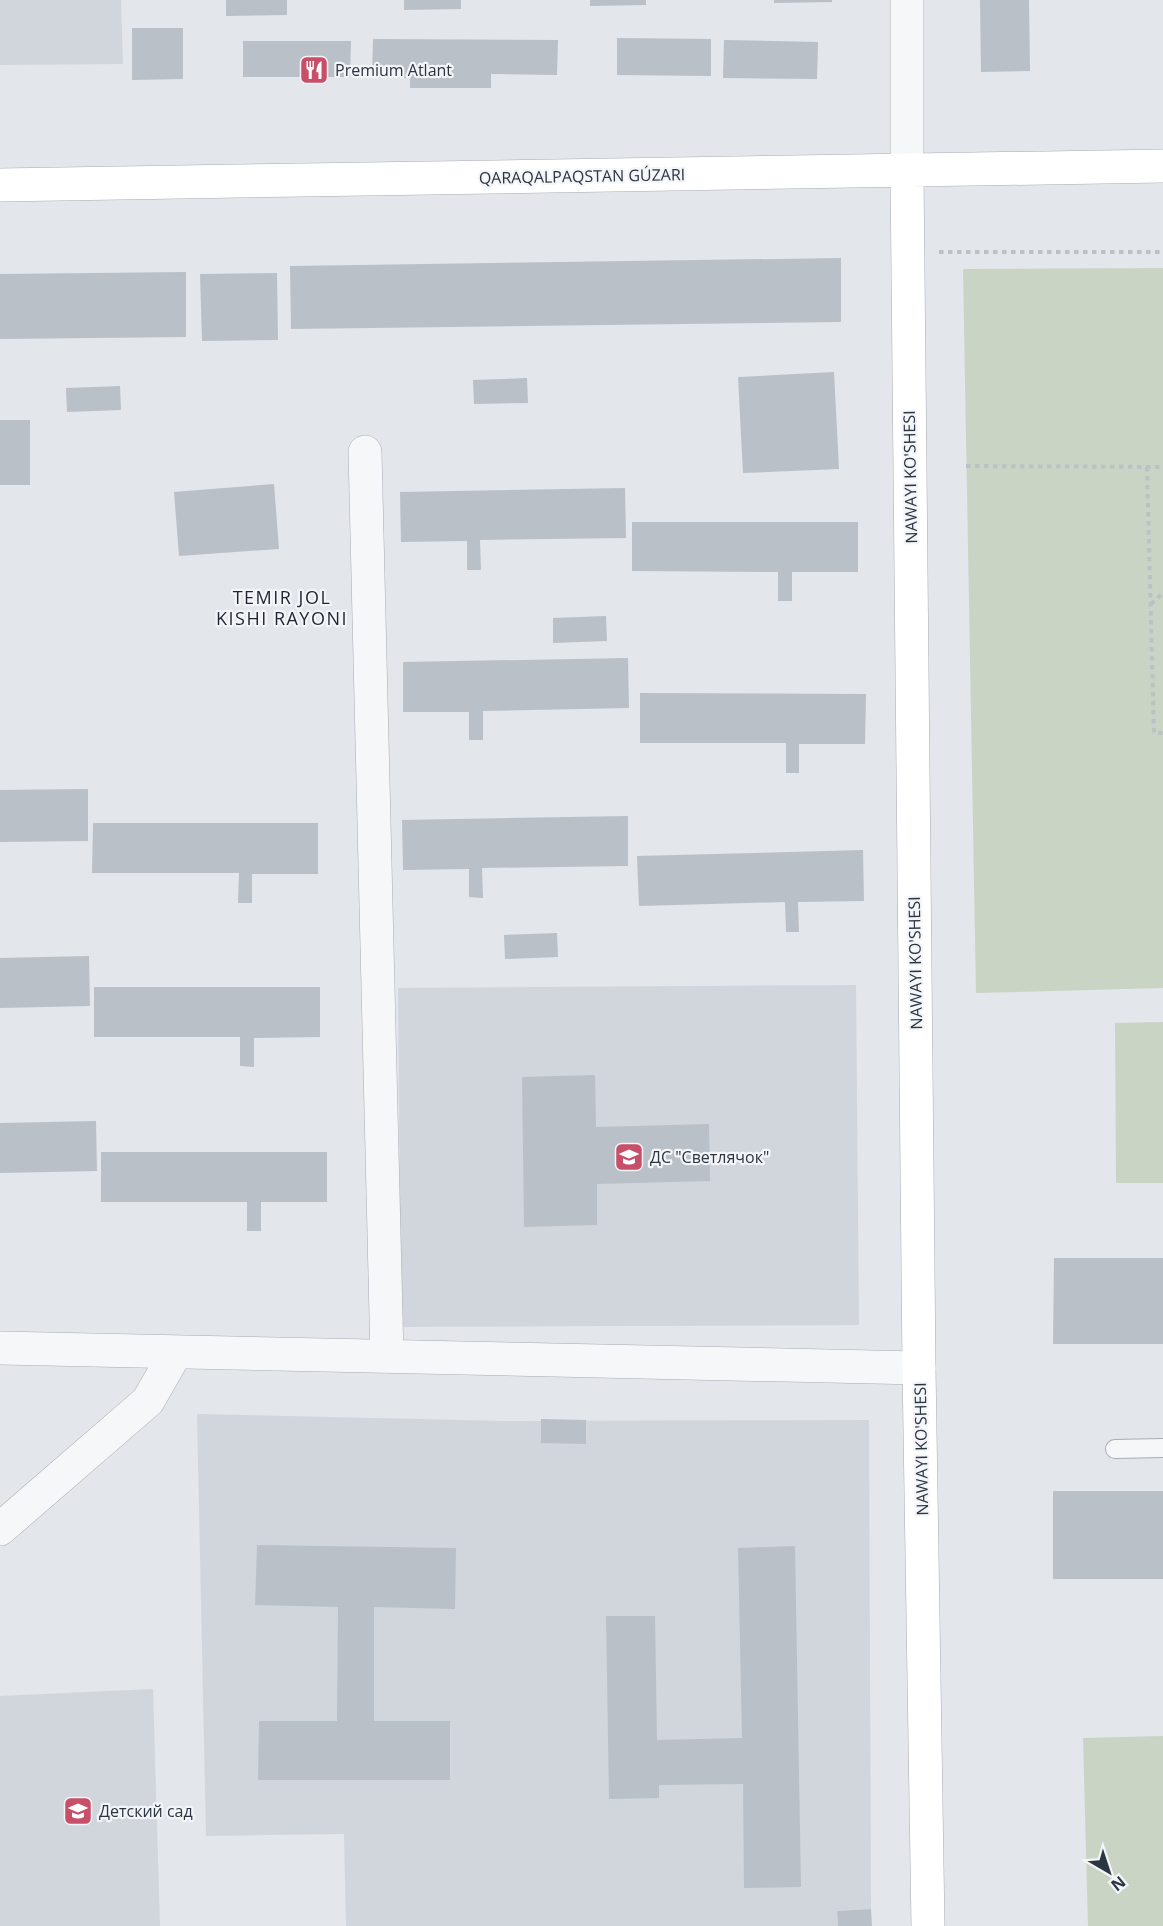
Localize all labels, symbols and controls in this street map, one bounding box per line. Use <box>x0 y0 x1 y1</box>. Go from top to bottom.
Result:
restaurant icon: Premium Atlant <box>298 54 330 86</box>
place label: Premium Atlant <box>335 59 452 81</box>
street label: QARAQALPAQSTAN GÚZARI <box>479 163 685 189</box>
street label: NAWAYI KO'SHESI <box>898 410 922 544</box>
district label: TEMIR JOL KISHI RAYONI <box>216 585 348 630</box>
street label: NAWAYI KO'SHESI <box>903 896 927 1030</box>
school or university icon: ДС "Светлячок" <box>613 1141 645 1173</box>
place label: ДС "Светлячок" <box>650 1146 769 1168</box>
street label: NAWAYI KO'SHESI <box>909 1382 933 1516</box>
school or university icon: Детский сад <box>62 1795 94 1827</box>
place label: Детский сад <box>99 1800 193 1822</box>
north arrow <box>1079 1842 1139 1902</box>
text: N <box>1106 1871 1130 1896</box>

